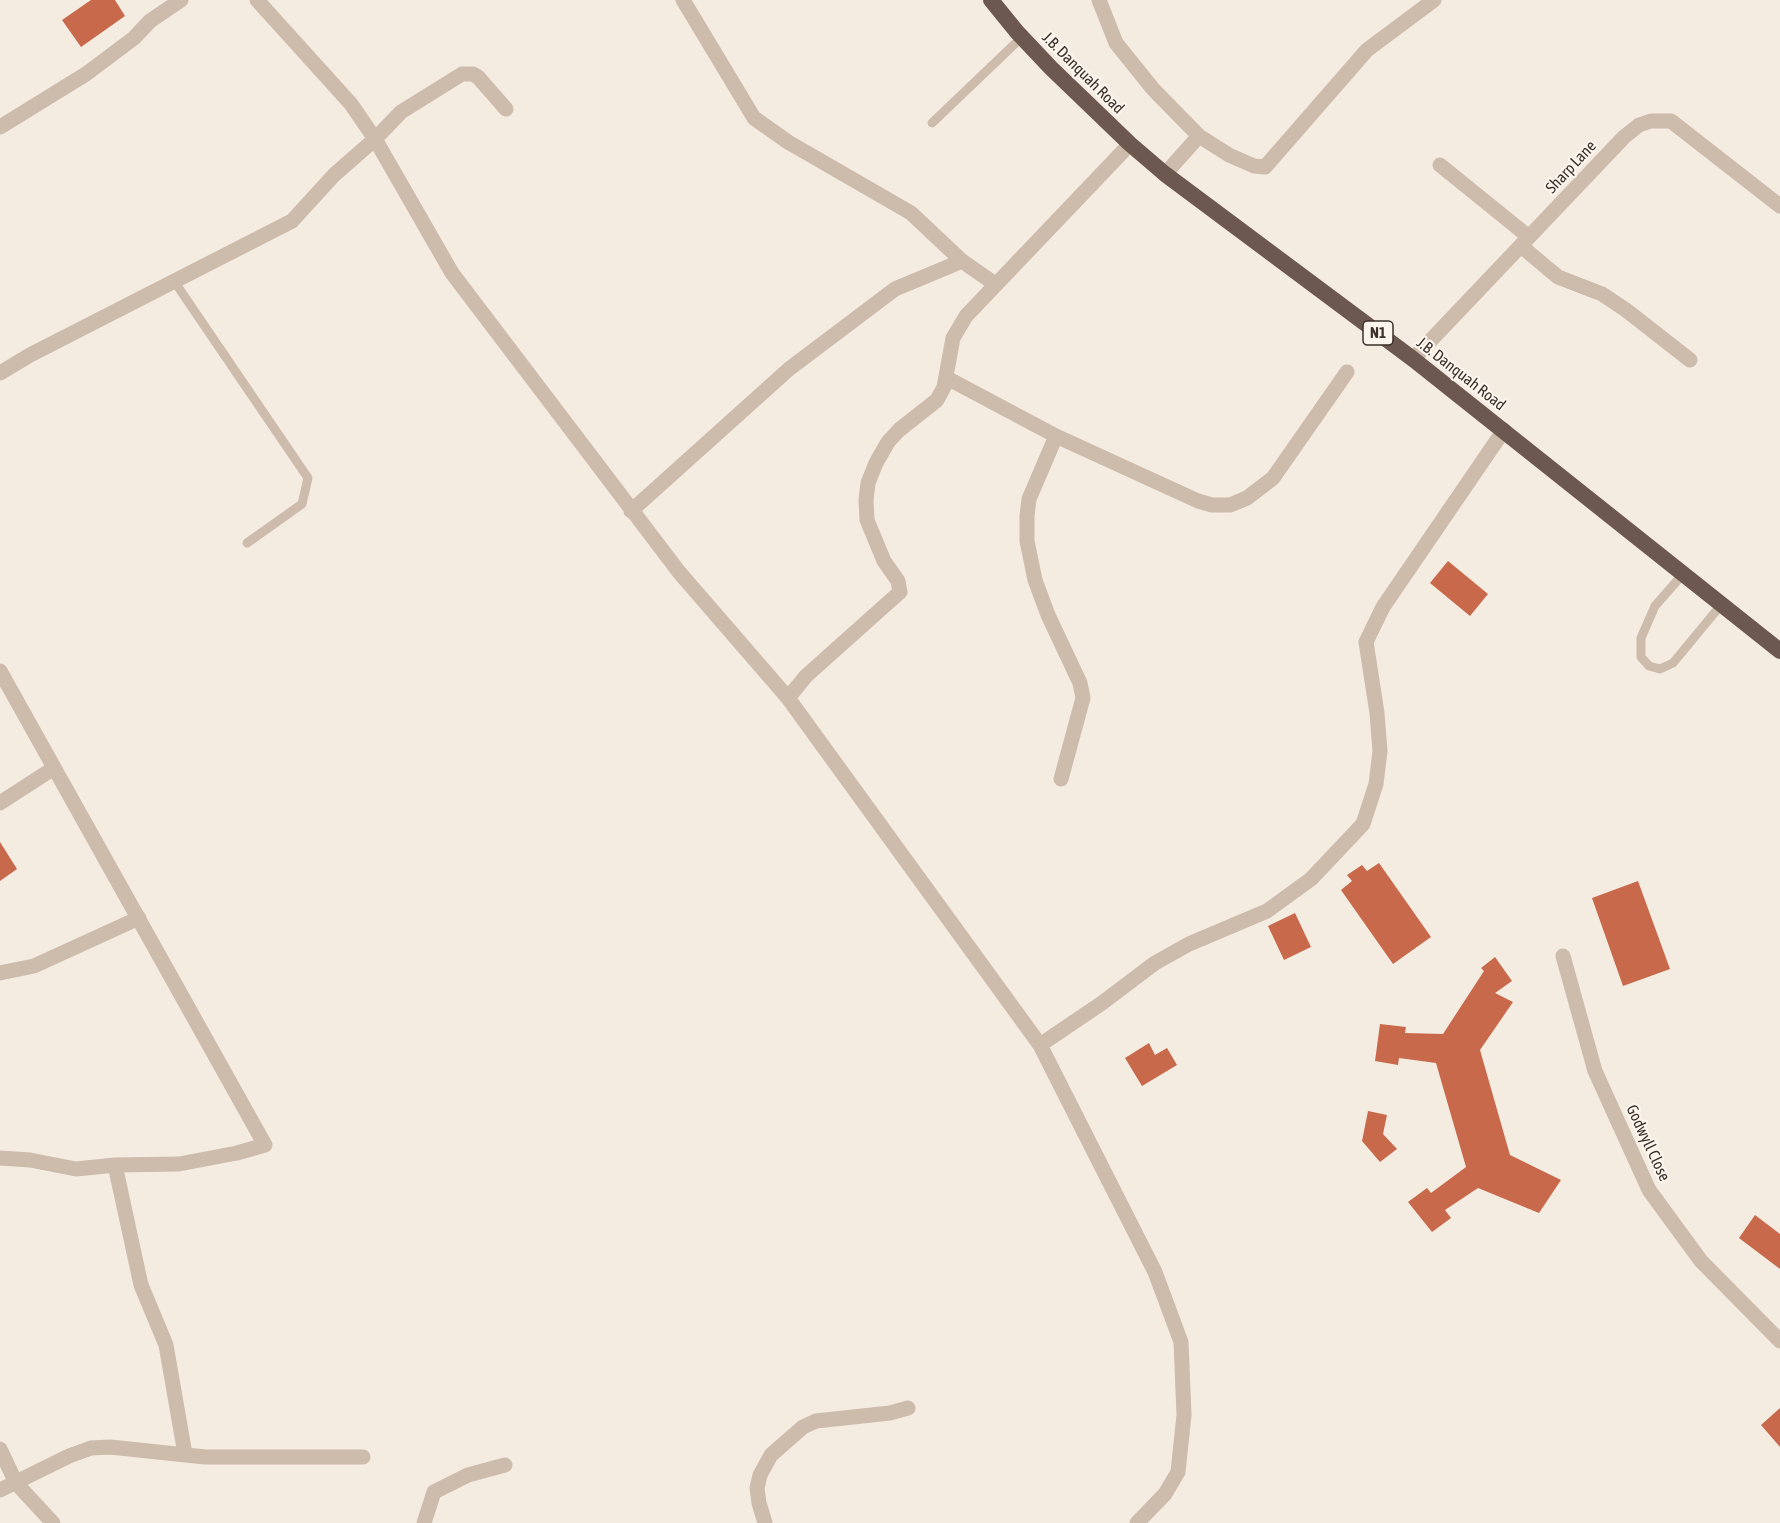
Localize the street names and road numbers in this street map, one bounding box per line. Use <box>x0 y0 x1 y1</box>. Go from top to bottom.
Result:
street label: J.B. Danquah Road <box>1038 28 1128 118</box>
street label: Sharp Lane <box>1542 137 1600 197</box>
road number: N1 <box>1363 321 1393 345</box>
street label: J.B. Danquah Road <box>1413 333 1509 415</box>
street label: Godwyll Close <box>1622 1102 1674 1184</box>

